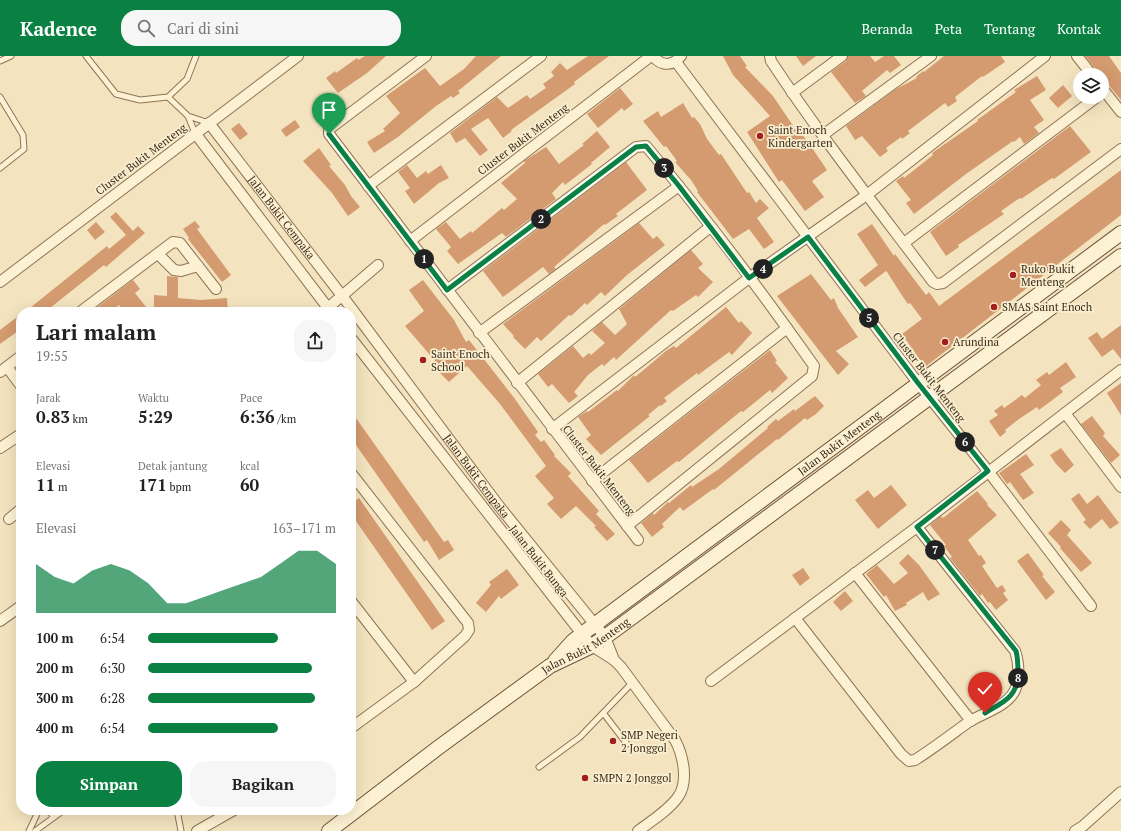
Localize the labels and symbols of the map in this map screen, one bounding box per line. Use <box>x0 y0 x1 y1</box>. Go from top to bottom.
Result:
pin <box>312 93 346 134</box>
street label: Cluster Bukit Menteng <box>475 100 571 178</box>
street label: Cluster Bukit Menteng <box>93 120 189 198</box>
place label: Saint Enoch Kindergarten <box>768 123 833 150</box>
marker: Saint Enoch Kindergarten <box>755 131 765 141</box>
pin: 3 <box>654 158 674 178</box>
street label: Jalan Bukit Cempaka <box>245 173 318 262</box>
pin: 2 <box>531 209 551 229</box>
pin: 1 <box>414 249 434 269</box>
pin: 4 <box>753 259 773 279</box>
place label: Ruko Bukit Menteng <box>1021 262 1075 289</box>
marker: Ruko Bukit Menteng <box>1008 270 1018 280</box>
place label: SMAS Saint Enoch <box>1002 300 1093 314</box>
marker: SMAS Saint Enoch <box>989 302 999 312</box>
pin: 5 <box>859 308 879 328</box>
street label: Cluster Bukit Menteng <box>890 329 969 425</box>
place label: Arundina <box>953 335 1000 349</box>
marker: Arundina <box>940 337 950 347</box>
place label: Saint Enoch School <box>431 347 490 374</box>
marker: Saint Enoch School <box>418 355 428 365</box>
street label: Jalan Bukit Menteng <box>795 407 884 478</box>
street label: Cluster Bukit Menteng <box>560 422 639 518</box>
street label: Jalan Bukit Cempaka <box>441 431 513 521</box>
pin: 6 <box>955 432 975 452</box>
street label: Jalan Bukit Bunga <box>507 522 572 600</box>
pin: 7 <box>925 540 945 560</box>
street label: Jalan Bukit Menteng <box>539 614 633 677</box>
pin: 8 <box>1008 668 1028 688</box>
pin <box>968 672 1002 713</box>
place label: SMP Negeri 2 Jonggol <box>621 728 678 755</box>
marker: SMP Negeri 2 Jonggol <box>608 736 618 746</box>
place label: SMPN 2 Jonggol <box>593 771 672 785</box>
marker: SMPN 2 Jonggol <box>580 773 590 783</box>

